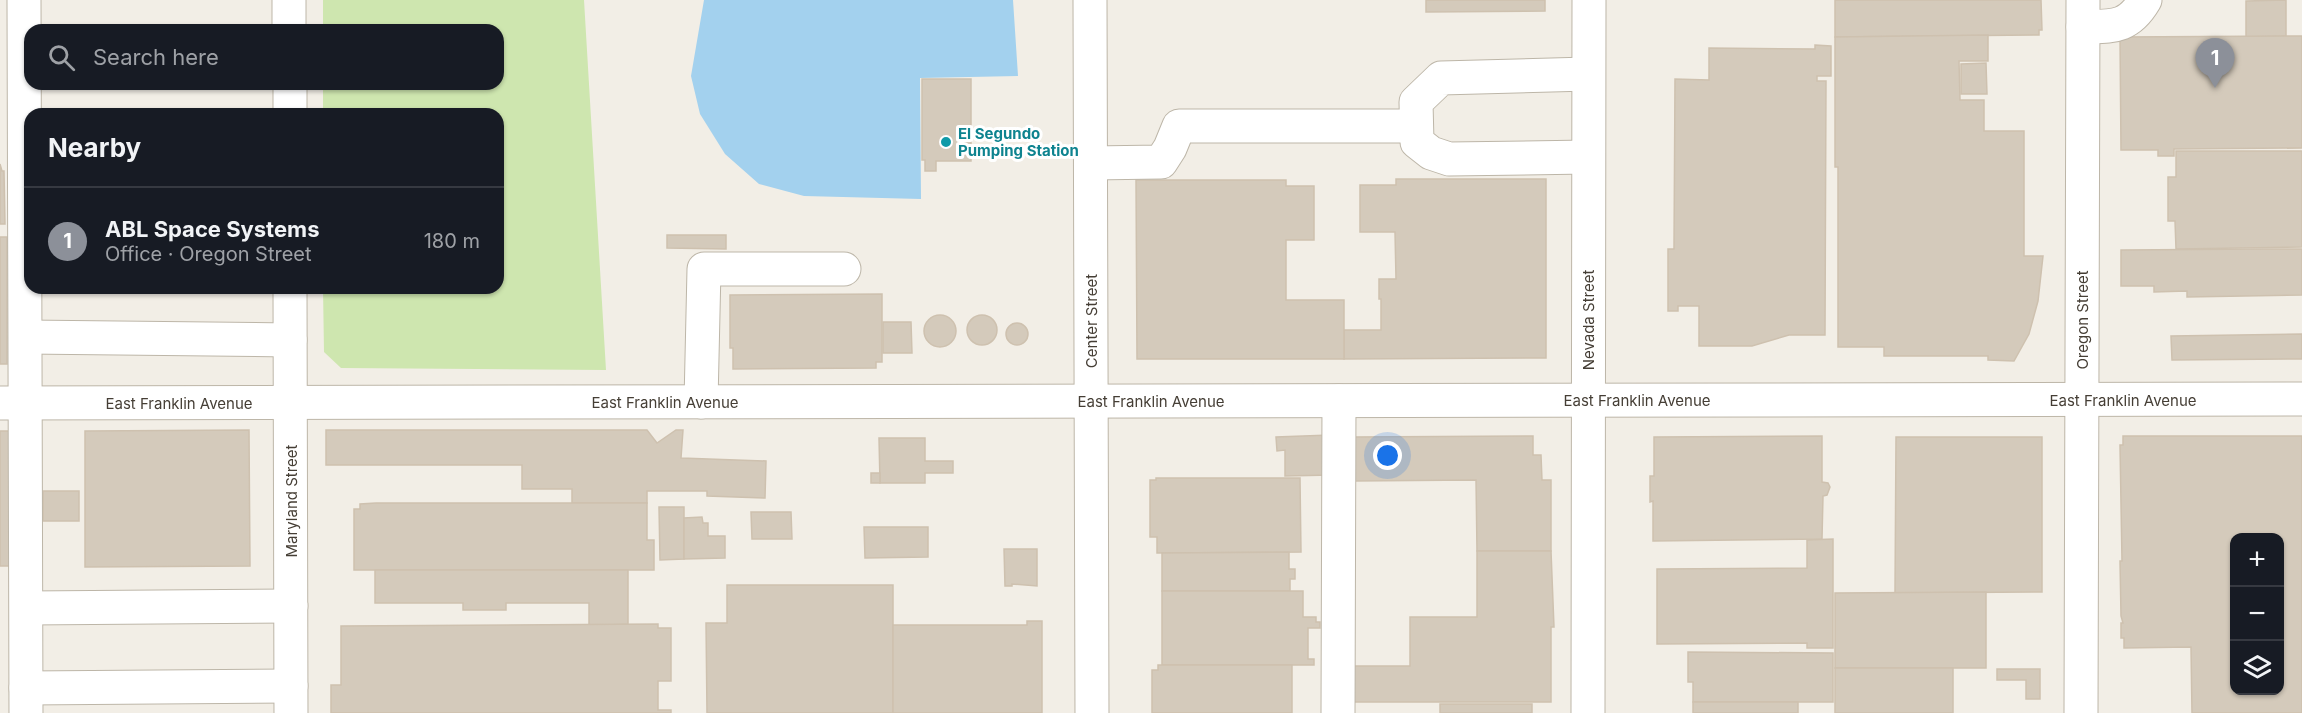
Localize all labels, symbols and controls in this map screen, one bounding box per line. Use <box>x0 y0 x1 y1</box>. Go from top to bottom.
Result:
search box <box>24 24 504 90</box>
pin: 1 <box>2196 38 2234 88</box>
icon: search <box>45 41 78 74</box>
text: Search here <box>93 44 219 70</box>
place label: El Segundo Pumping Station <box>958 124 1079 160</box>
text: Nearby <box>48 132 141 163</box>
marker: El Segundo Pumping Station <box>939 135 953 149</box>
text: ABL Space Systems <box>105 216 319 242</box>
text: 1 <box>63 229 72 253</box>
text: 180 m <box>424 229 480 253</box>
text: Office · Oregon Street <box>105 242 312 266</box>
street label: Nevada Street <box>1579 270 1598 370</box>
street label: Oregon Street <box>2073 270 2092 370</box>
street label: Center Street <box>1082 274 1101 368</box>
street label: East Franklin Avenue <box>1563 391 1711 410</box>
street label: East Franklin Avenue <box>2049 391 2197 410</box>
street label: East Franklin Avenue <box>1077 392 1225 411</box>
street label: East Franklin Avenue <box>591 393 739 412</box>
street label: East Franklin Avenue <box>105 394 253 413</box>
your location <box>1373 441 1402 470</box>
street label: Maryland Street <box>282 444 301 558</box>
map controls <box>2230 533 2284 695</box>
button: + <box>2230 533 2284 587</box>
button: − <box>2230 587 2284 641</box>
button: layers <box>2230 641 2284 695</box>

